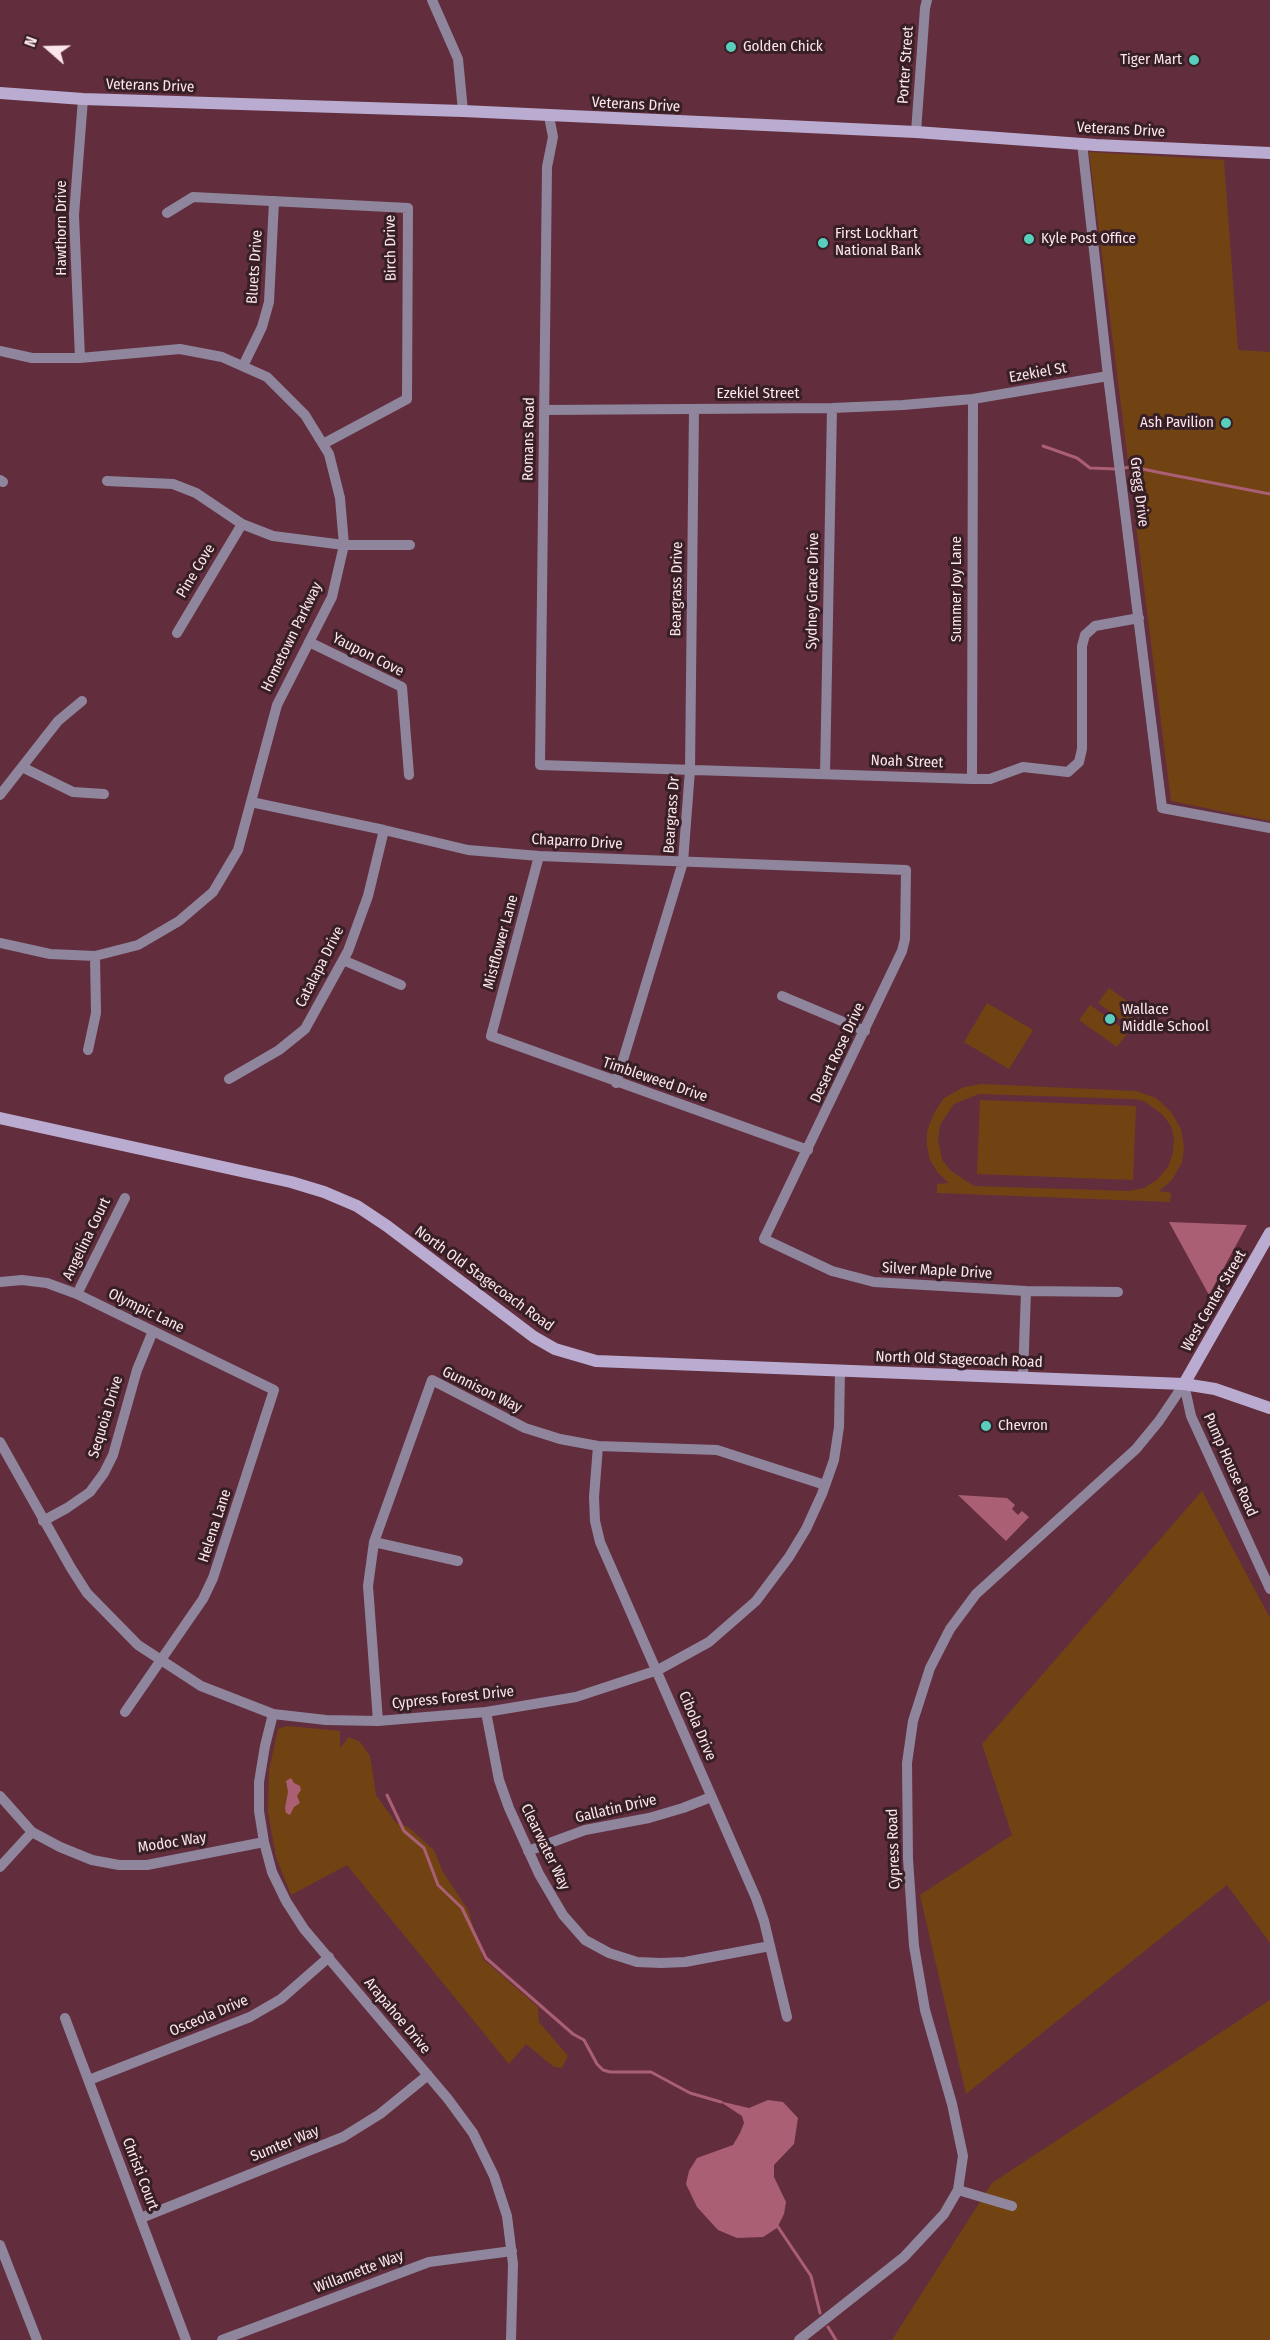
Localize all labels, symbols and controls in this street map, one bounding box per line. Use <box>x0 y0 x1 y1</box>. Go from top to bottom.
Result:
north arrow <box>18 18 78 78</box>
street label: Porter Street <box>894 25 918 105</box>
text: N <box>20 34 41 49</box>
place label: Golden Chick <box>743 38 823 56</box>
marker: Golden Chick <box>724 40 738 54</box>
place label: Tiger Mart <box>1120 51 1182 69</box>
marker: Tiger Mart <box>1187 53 1201 67</box>
street label: Veterans Drive <box>105 75 195 97</box>
street label: Veterans Drive <box>591 94 681 116</box>
street label: Veterans Drive <box>1076 119 1166 141</box>
street label: Hawthorn Drive <box>53 180 71 276</box>
street label: Birch Drive <box>381 215 401 281</box>
place label: First Lockhart National Bank <box>835 225 921 260</box>
street label: Bluets Drive <box>243 229 267 305</box>
place label: Kyle Post Office <box>1041 230 1136 248</box>
marker: Kyle Post Office <box>1022 232 1036 246</box>
marker: First Lockhart National Bank <box>816 236 830 250</box>
street label: Ezekiel St <box>1008 359 1068 387</box>
street label: Ezekiel Street <box>717 385 799 403</box>
street label: Romans Road <box>519 397 539 481</box>
place label: Ash Pavilion <box>1140 414 1214 432</box>
marker: Ash Pavilion <box>1219 416 1233 430</box>
street label: Gregg Drive <box>1126 456 1152 528</box>
street label: Sydney Grace Drive <box>803 532 823 650</box>
street label: Summer Joy Lane <box>948 536 966 642</box>
street label: Pine Cove <box>173 541 219 601</box>
street label: Beargrass Drive <box>667 541 687 637</box>
street label: Hometown Parkway <box>258 579 326 695</box>
street label: Yaupon Cove <box>329 629 407 681</box>
street label: Noah Street <box>870 752 944 772</box>
street label: Beargrass Dr <box>660 776 684 854</box>
street label: Chaparro Drive <box>531 831 623 853</box>
street label: Mistflower Lane <box>480 893 522 991</box>
street label: Catalapa Drive <box>292 923 348 1011</box>
street label: Desert Rose Drive <box>807 1000 869 1106</box>
place label: Wallace Middle School <box>1122 1001 1209 1036</box>
marker: Wallace Middle School <box>1103 1012 1117 1026</box>
street label: Timbleweed Drive <box>600 1054 710 1106</box>
street label: Angelina Court <box>59 1195 115 1283</box>
street label: North Old Stagecoach Road <box>411 1223 557 1335</box>
street label: West Center Street <box>1178 1247 1250 1355</box>
street label: Silver Maple Drive <box>881 1259 993 1283</box>
street label: Olympic Lane <box>105 1285 187 1337</box>
street label: North Old Stagecoach Road <box>875 1348 1043 1372</box>
street label: Gunnison Way <box>439 1363 525 1417</box>
street label: Sequoia Drive <box>85 1374 127 1460</box>
street label: Pump House Road <box>1199 1410 1261 1520</box>
place label: Chevron <box>998 1417 1048 1435</box>
marker: Chevron <box>979 1419 993 1433</box>
street label: Helena Lane <box>195 1487 235 1565</box>
street label: Cypress Forest Drive <box>391 1683 515 1713</box>
street label: Cibola Drive <box>674 1689 720 1763</box>
street label: Gallatin Drive <box>574 1791 658 1827</box>
street label: Clearwater Way <box>516 1801 574 1893</box>
street label: Cypress Road <box>884 1808 904 1890</box>
street label: Modoc Way <box>137 1829 207 1857</box>
street label: Arapahoe Drive <box>360 1974 434 2058</box>
street label: Osceola Drive <box>167 1991 251 2041</box>
street label: Sumter Way <box>248 2122 322 2166</box>
street label: Christi Court <box>118 2135 162 2213</box>
street label: Willamette Way <box>312 2247 406 2297</box>

